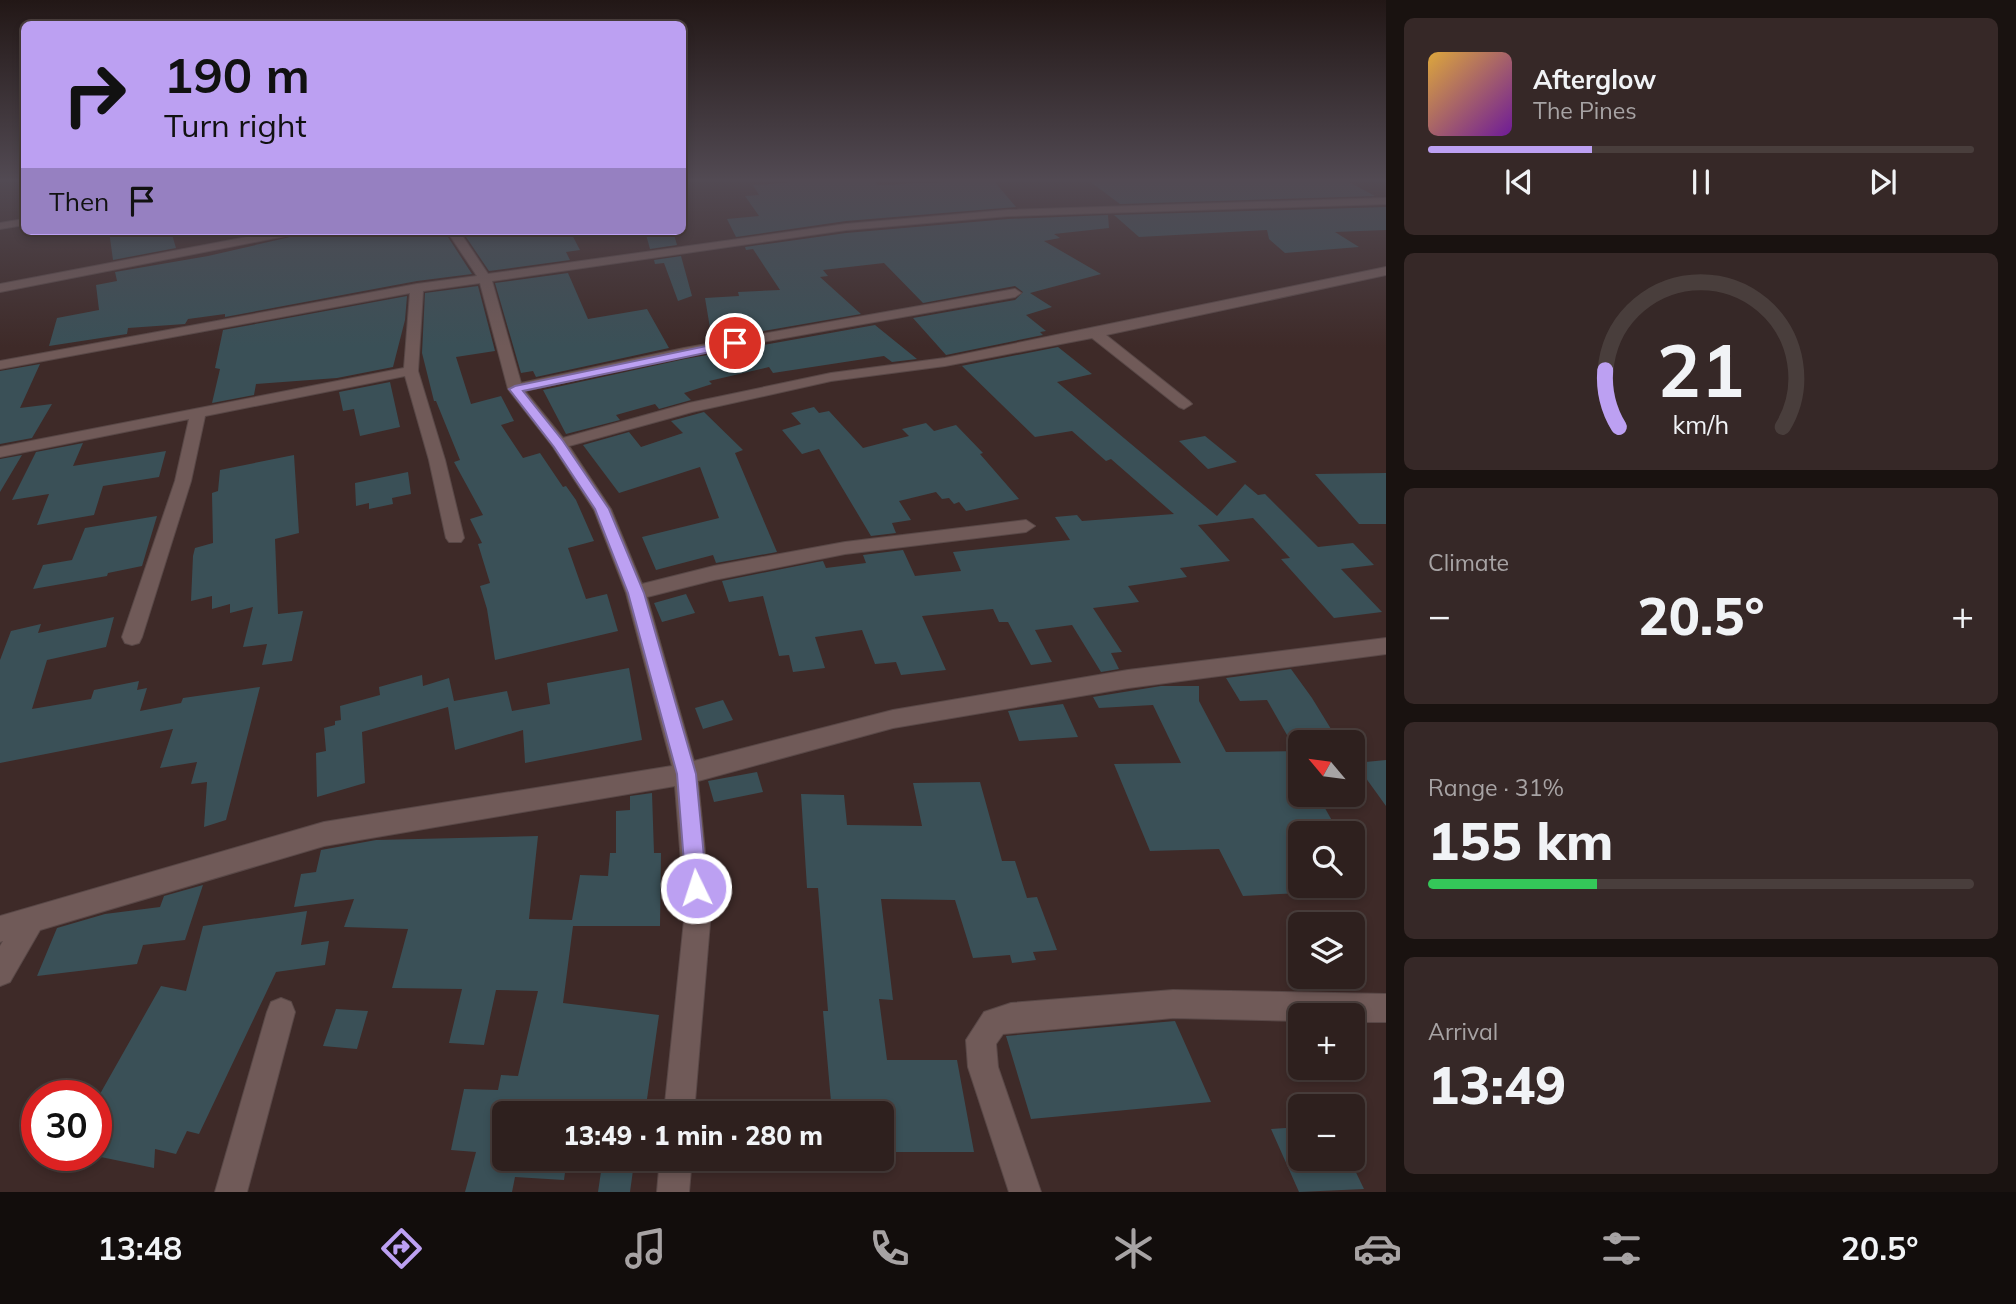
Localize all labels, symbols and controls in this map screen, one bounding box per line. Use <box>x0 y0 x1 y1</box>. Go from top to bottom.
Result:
text: 190 m <box>164 44 310 105</box>
icon: right <box>49 49 140 140</box>
text: Afterglow <box>1533 63 1656 96</box>
text: The Pines <box>1533 96 1637 125</box>
text: Turn right <box>164 105 307 145</box>
icon: previous <box>1500 163 1538 201</box>
icon: pause <box>1682 163 1720 201</box>
icon: next <box>1864 163 1902 201</box>
icon: arrive <box>123 182 161 220</box>
text: Then <box>49 185 109 218</box>
pin <box>705 313 765 373</box>
icon: arrive <box>716 324 754 362</box>
text: 21 <box>1657 325 1745 416</box>
text: km/h <box>1673 409 1729 440</box>
text: Climate <box>1428 548 1509 577</box>
text: 20.5° <box>1637 583 1765 648</box>
text: − <box>1428 591 1451 639</box>
text: + <box>1951 591 1974 639</box>
north arrow <box>1288 730 1365 807</box>
map controls <box>1288 730 1365 1171</box>
text: Range · 31% <box>1428 773 1564 802</box>
text: 155 km <box>1428 808 1613 873</box>
button: search <box>1288 821 1365 898</box>
position arrow <box>659 851 733 925</box>
button: layers <box>1288 912 1365 989</box>
button: + <box>1288 1003 1365 1080</box>
text: Arrival <box>1428 1017 1498 1046</box>
text: 13:49 <box>1428 1052 1566 1117</box>
speed limit sign: 30 <box>21 1080 112 1171</box>
button: − <box>1288 1094 1365 1171</box>
text: 13:49 · 1 min · 280 m <box>563 1119 823 1152</box>
icon: directions <box>377 1224 426 1273</box>
icon: music <box>621 1224 670 1273</box>
icon: phone <box>865 1224 914 1273</box>
icon: climate <box>1109 1224 1158 1273</box>
icon: car <box>1353 1224 1402 1273</box>
icon: filters <box>1597 1224 1646 1273</box>
text: 13:48 <box>97 1228 182 1268</box>
text: 20.5° <box>1841 1228 1918 1268</box>

